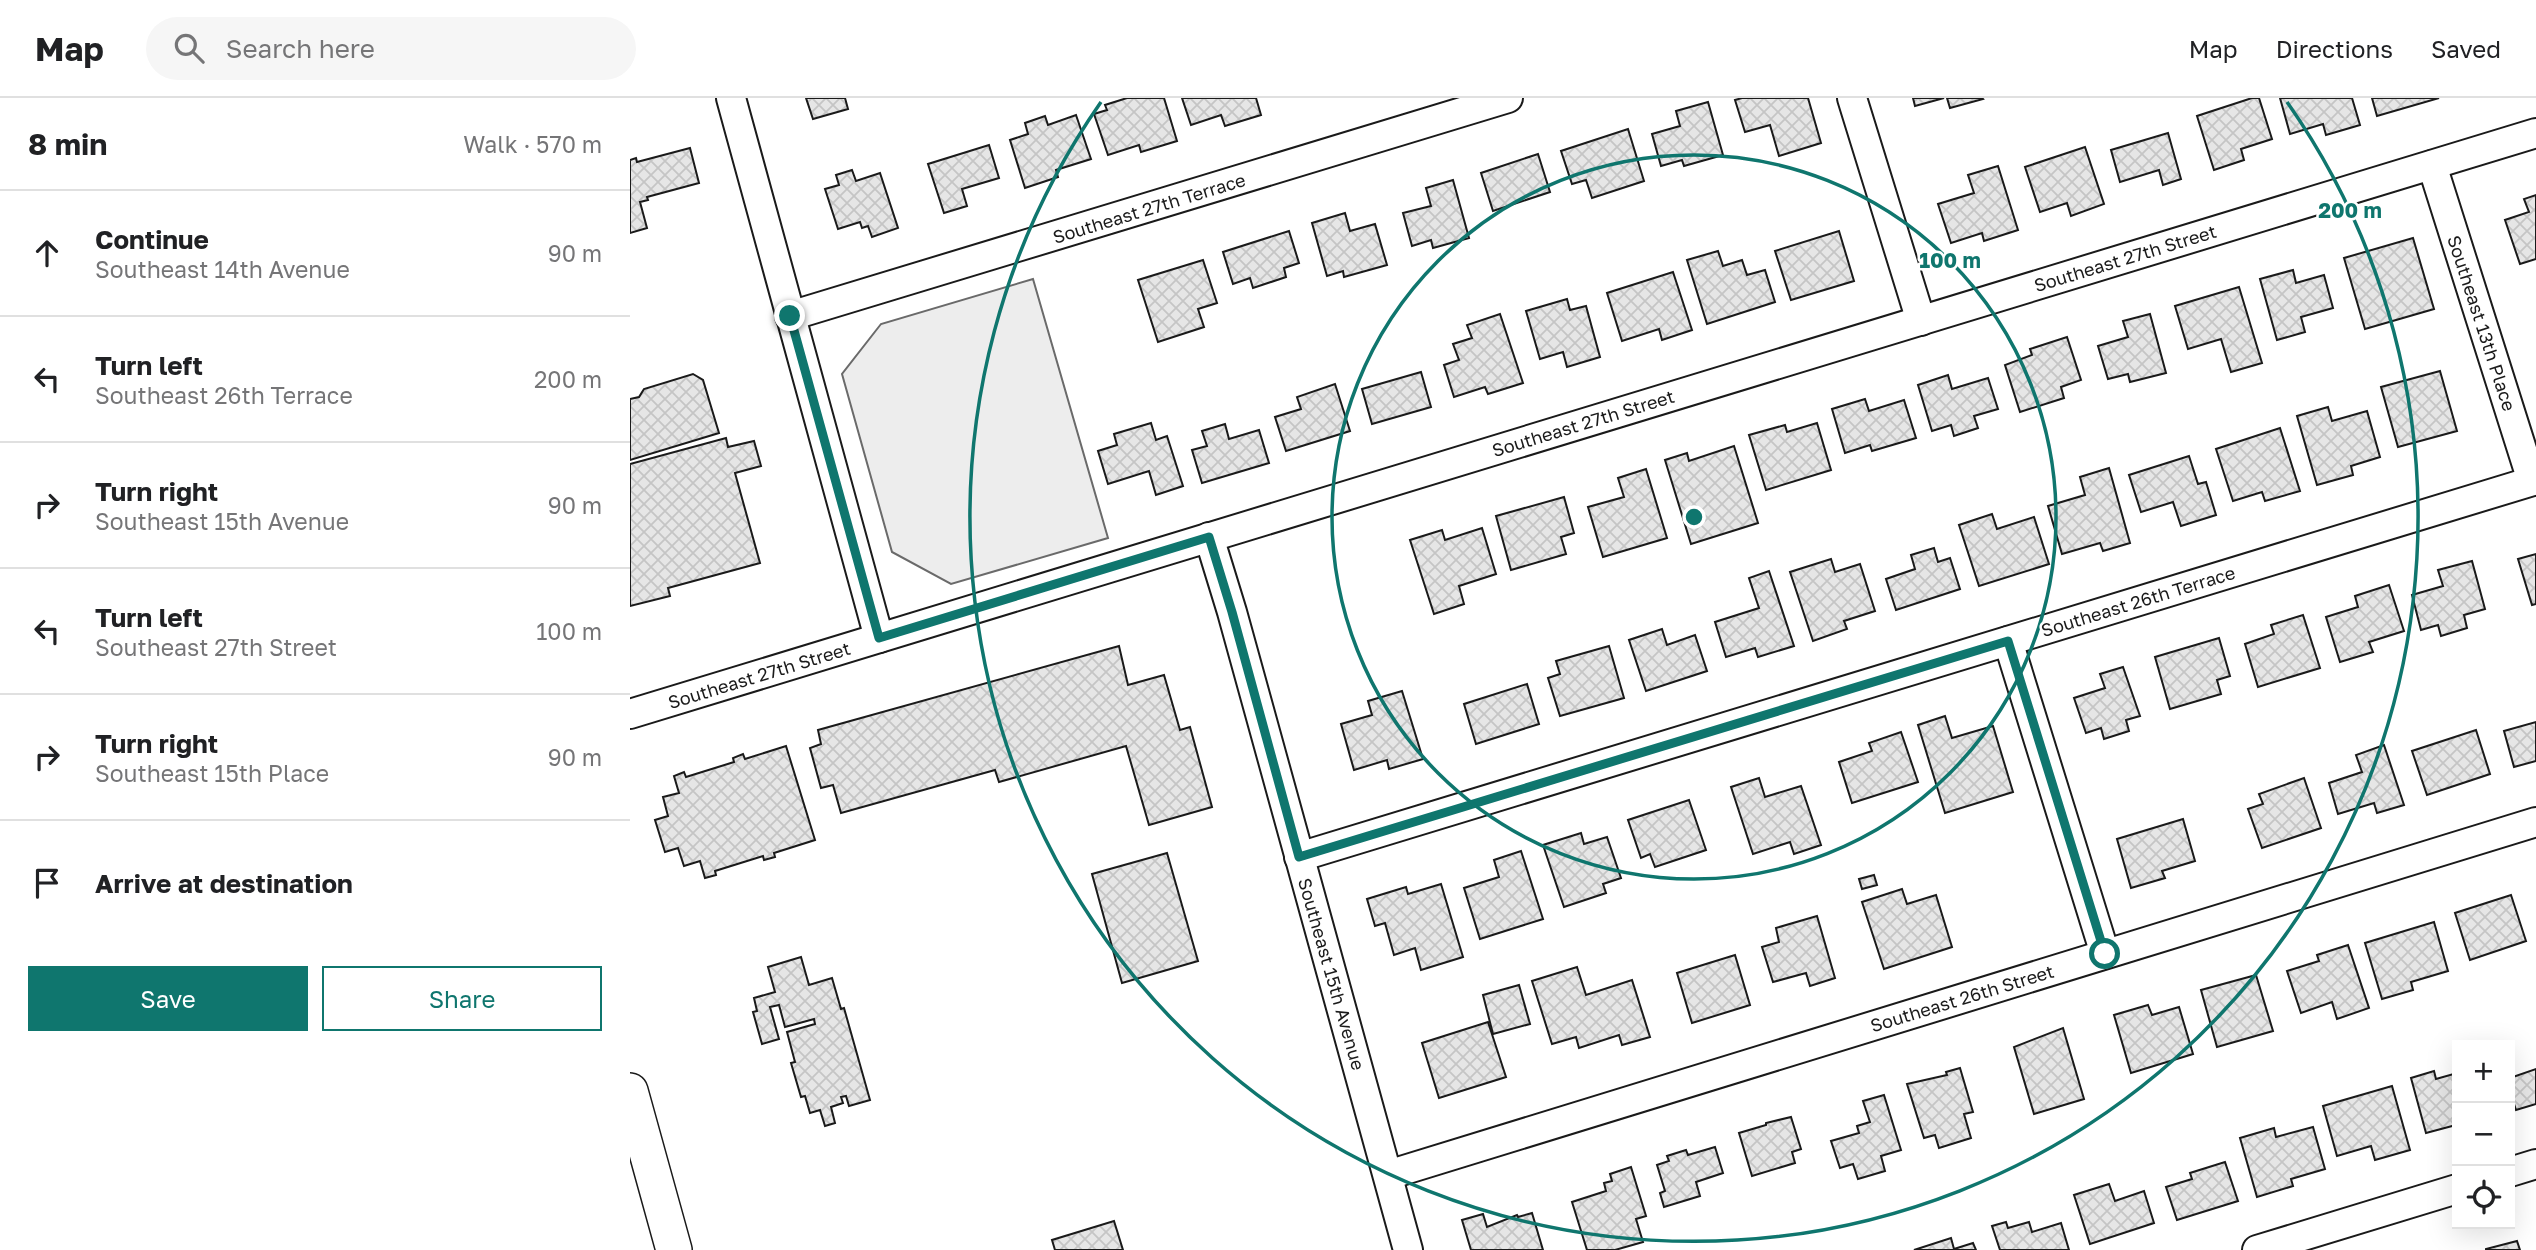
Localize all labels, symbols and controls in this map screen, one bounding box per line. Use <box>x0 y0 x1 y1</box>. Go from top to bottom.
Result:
search box <box>146 17 636 80</box>
text: Map <box>35 29 104 68</box>
icon: search <box>170 29 208 67</box>
text: Search here <box>226 33 375 64</box>
text: Map <box>2189 34 2238 63</box>
text: Directions <box>2276 34 2393 63</box>
text: Saved <box>2431 34 2501 63</box>
text: 8 min <box>28 126 107 162</box>
text: Walk · 570 m <box>463 130 602 158</box>
street label: Southeast 27th Terrace <box>1050 168 1248 248</box>
text: 200 m <box>2318 197 2382 223</box>
street label: Southeast 27th Street <box>2031 220 2219 296</box>
text: Continue <box>95 224 209 255</box>
street label: Southeast 13th Place <box>2443 232 2521 414</box>
icon: ahead <box>28 234 66 272</box>
text: 90 m <box>548 239 602 267</box>
text: 100 m <box>1919 247 1981 273</box>
text: Southeast 14th Avenue <box>95 255 350 283</box>
route end <box>774 300 805 331</box>
text: Turn left <box>95 350 203 381</box>
icon: left <box>28 360 66 398</box>
text: 200 m <box>534 365 602 393</box>
text: Southeast 26th Terrace <box>95 381 353 409</box>
street label: Southeast 27th Street <box>1489 385 1677 461</box>
text: Turn right <box>95 476 218 507</box>
icon: right <box>28 486 66 524</box>
text: 90 m <box>548 491 602 519</box>
centre of rings <box>1682 505 1706 529</box>
text: Southeast 15th Avenue <box>95 507 349 535</box>
street label: Southeast 26th Terrace <box>2038 561 2238 641</box>
text: Turn left <box>95 602 203 633</box>
icon: left <box>28 612 66 650</box>
text: 100 m <box>536 617 602 645</box>
text: Southeast 27th Street <box>95 633 337 661</box>
street label: Southeast 27th Street <box>665 637 853 713</box>
text: Turn right <box>95 728 218 759</box>
icon: right <box>28 738 66 776</box>
text: 90 m <box>548 743 602 771</box>
text: Southeast 15th Place <box>95 759 329 787</box>
icon: arrive <box>28 864 66 902</box>
text: Arrive at destination <box>95 868 353 899</box>
street label: Southeast 15th Avenue <box>1294 875 1370 1073</box>
route start <box>2089 938 2120 969</box>
street label: Southeast 26th Street <box>1868 960 2056 1036</box>
button: Save <box>28 966 308 1031</box>
button: Share <box>322 966 602 1031</box>
map controls <box>2452 1040 2515 1229</box>
button: + <box>2452 1040 2515 1103</box>
button: − <box>2452 1103 2515 1166</box>
button: locate <box>2452 1166 2515 1229</box>

